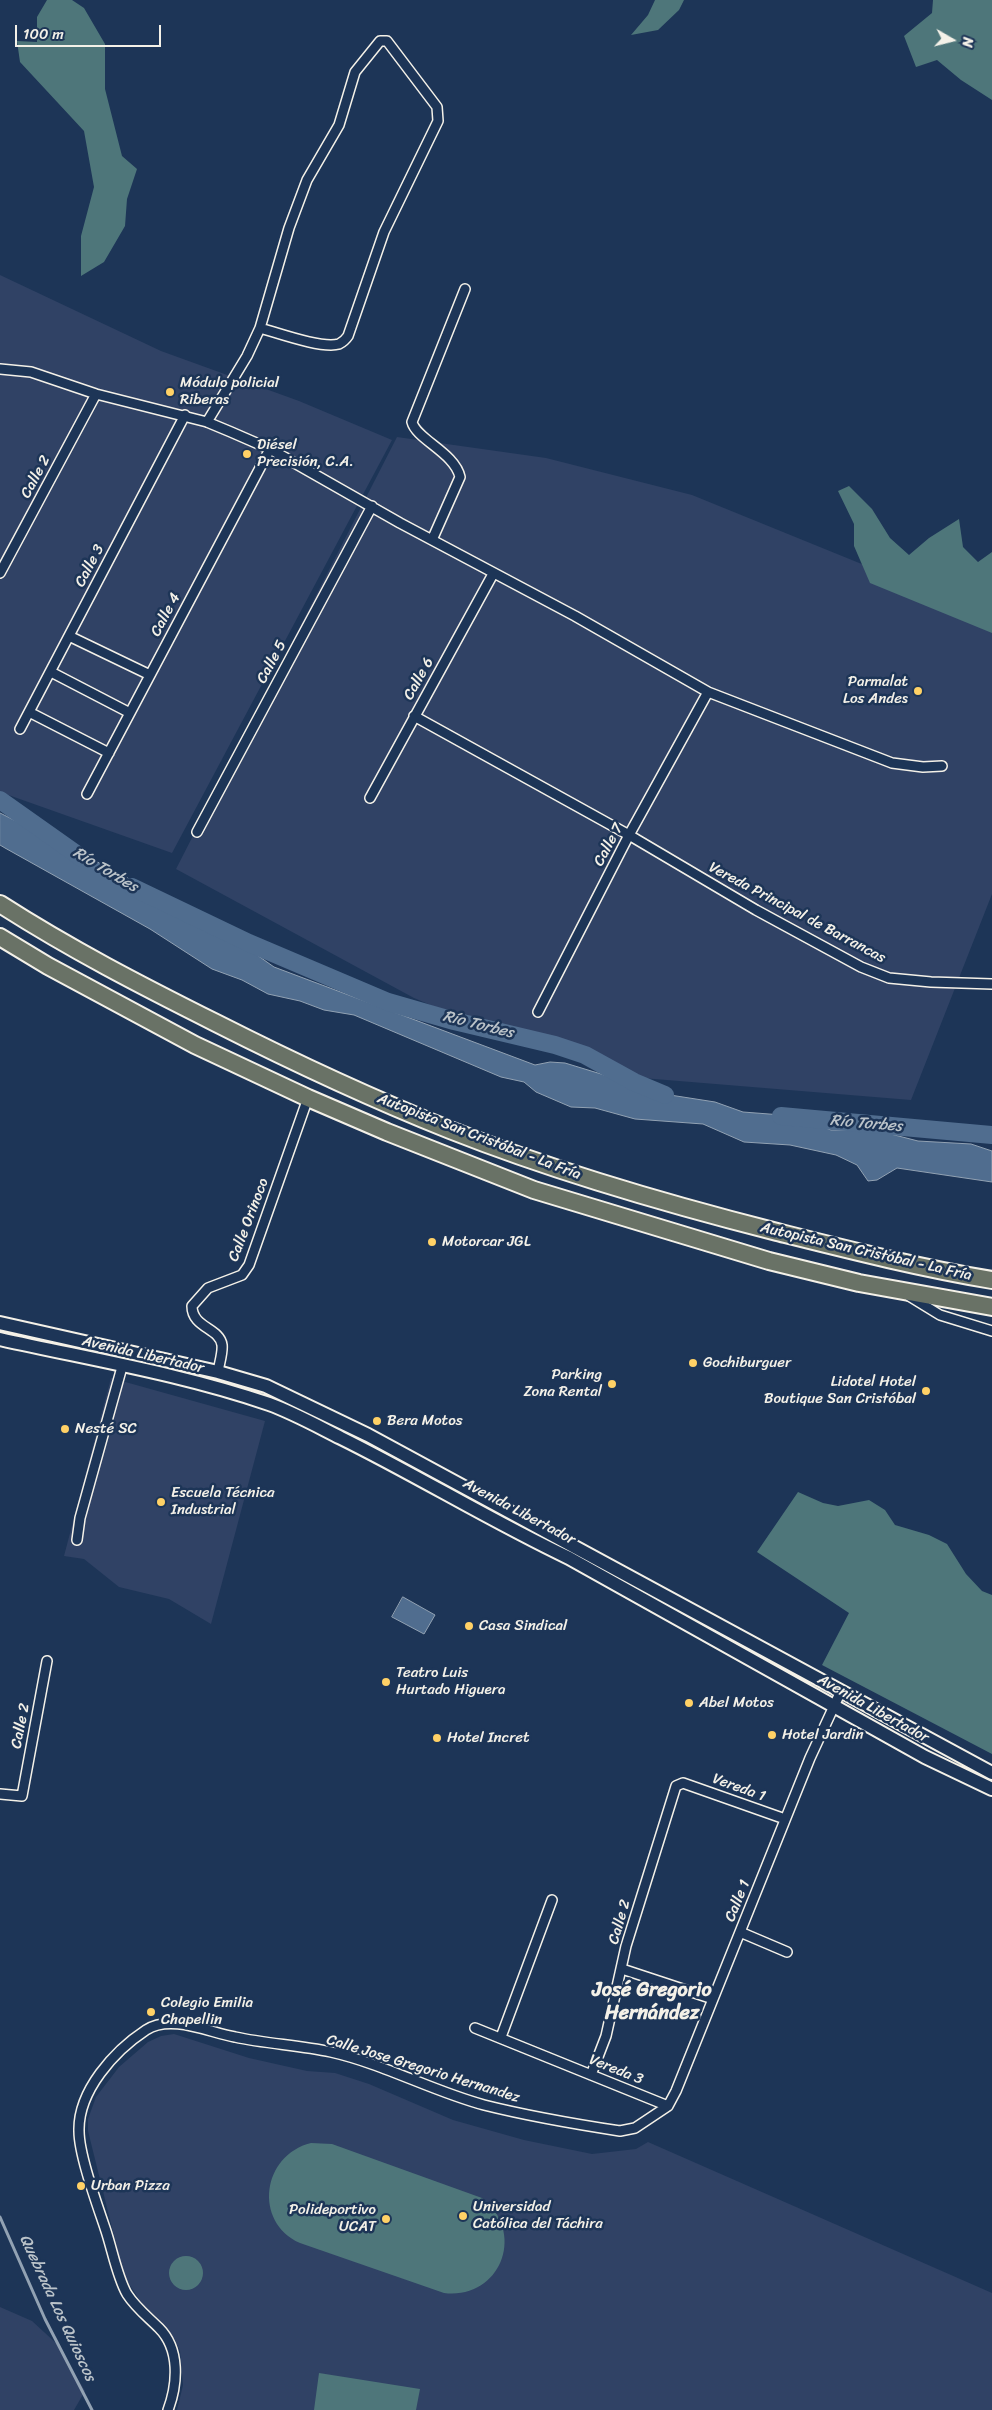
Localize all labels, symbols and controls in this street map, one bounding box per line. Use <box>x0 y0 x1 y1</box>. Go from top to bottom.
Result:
scale bar <box>18 15 164 47</box>
north arrow <box>927 15 977 65</box>
text: 100 m <box>23 21 64 47</box>
text: N <box>954 36 980 49</box>
place label: Módulo policial Riberas <box>180 374 279 409</box>
marker: Módulo policial Riberas <box>164 386 176 398</box>
place label: Diésel Precisión, C.A. <box>257 436 354 471</box>
marker: Diésel Precisión, C.A. <box>241 448 253 460</box>
street label: Calle 2 <box>17 453 55 501</box>
street label: Calle 3 <box>71 542 109 590</box>
street label: Calle 4 <box>147 590 185 640</box>
street label: Calle 5 <box>253 637 291 687</box>
street label: Calle 6 <box>400 655 438 703</box>
place label: Parmalat Los Andes <box>843 673 908 708</box>
marker: Parmalat Los Andes <box>912 685 924 697</box>
street label: Calle 7 <box>590 821 628 869</box>
water label: Río Torbes <box>69 843 141 897</box>
street label: Vereda Principal de Barrancas <box>705 859 889 967</box>
water label: Río Torbes <box>441 1007 515 1043</box>
street label: Autopista San Cristóbal - La Fría <box>375 1090 583 1184</box>
water label: Río Torbes <box>829 1111 903 1137</box>
street label: Calle Orinoco <box>225 1176 273 1264</box>
street label: Autopista San Cristóbal - La Fría <box>758 1219 974 1285</box>
place label: Motorcar JGL <box>442 1233 531 1251</box>
marker: Motorcar JGL <box>426 1236 438 1248</box>
street label: Avenida Libertador <box>80 1332 206 1378</box>
place label: Gochiburguer <box>703 1354 791 1372</box>
marker: Gochiburguer <box>687 1357 699 1369</box>
place label: Parking Zona Rental <box>523 1366 602 1401</box>
place label: Lidotel Hotel Boutique San Cristóbal <box>764 1373 916 1408</box>
marker: Parking Zona Rental <box>606 1378 618 1390</box>
marker: Lidotel Hotel Boutique San Cristóbal <box>920 1385 932 1397</box>
place label: Bera Motos <box>387 1412 463 1430</box>
marker: Bera Motos <box>371 1415 383 1427</box>
place label: Nesté SC <box>75 1420 137 1438</box>
marker: Nesté SC <box>59 1423 71 1435</box>
street label: Avenida Libertador <box>460 1475 578 1549</box>
place label: Escuela Técnica Industrial <box>171 1484 275 1519</box>
marker: Escuela Técnica Industrial <box>155 1496 167 1508</box>
place label: Casa Sindical <box>479 1617 567 1635</box>
marker: Casa Sindical <box>463 1620 475 1632</box>
place label: Teatro Luis Hurtado Higuera <box>396 1664 505 1699</box>
street label: Avenida Libertador <box>814 1671 932 1747</box>
marker: Teatro Luis Hurtado Higuera <box>380 1676 392 1688</box>
place label: Abel Motos <box>699 1694 774 1712</box>
marker: Abel Motos <box>683 1697 695 1709</box>
street label: Calle 2 <box>8 1702 34 1750</box>
place label: Hotel Jardin <box>782 1726 864 1744</box>
place label: Hotel Incret <box>447 1729 530 1747</box>
marker: Hotel Jardin <box>766 1729 778 1741</box>
marker: Hotel Incret <box>431 1732 443 1744</box>
street label: Vereda 1 <box>710 1770 768 1806</box>
street label: Calle 1 <box>722 1877 754 1925</box>
street label: Calle 2 <box>605 1898 635 1946</box>
district label: José Gregorio Hernández <box>592 1979 712 2026</box>
place label: Colegio Emilia Chapellin <box>161 1994 253 2029</box>
marker: Colegio Emilia Chapellin <box>145 2006 157 2018</box>
street label: Calle Jose Gregorio Hernandez <box>324 2031 522 2107</box>
street label: Vereda 3 <box>586 2051 646 2089</box>
place label: Urban Pizza <box>91 2177 170 2195</box>
marker: Urban Pizza <box>75 2180 87 2192</box>
place label: Universidad Católica del Táchira <box>473 2198 603 2233</box>
place label: Polideportivo UCAT <box>289 2201 376 2236</box>
marker: Universidad Católica del Táchira <box>457 2210 469 2222</box>
marker: Polideportivo UCAT <box>380 2213 392 2225</box>
water label: Quebrada Los Quioscos <box>15 2232 99 2384</box>

